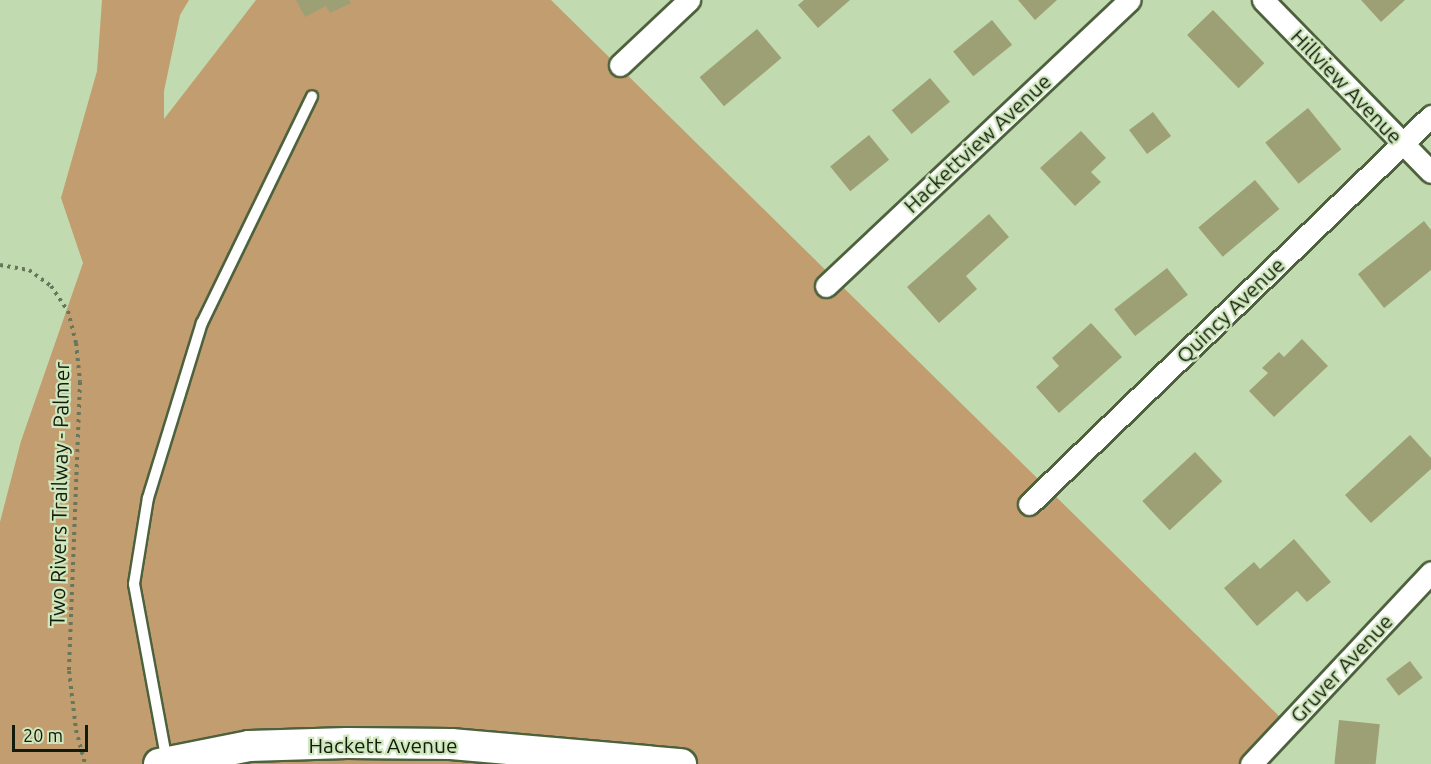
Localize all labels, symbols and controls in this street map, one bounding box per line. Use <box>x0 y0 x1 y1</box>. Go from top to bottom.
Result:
street label: Hillview Avenue <box>1286 23 1408 149</box>
street label: Hackettview Avenue <box>898 68 1056 218</box>
street label: Quincy Avenue <box>1171 252 1289 368</box>
street label: Two Rivers Trailway - Palmer <box>44 361 74 627</box>
street label: Gruver Avenue <box>1284 609 1398 727</box>
scale bar <box>15 713 92 751</box>
text: 20 m <box>23 725 63 745</box>
street label: Hackett Avenue <box>308 732 458 758</box>

